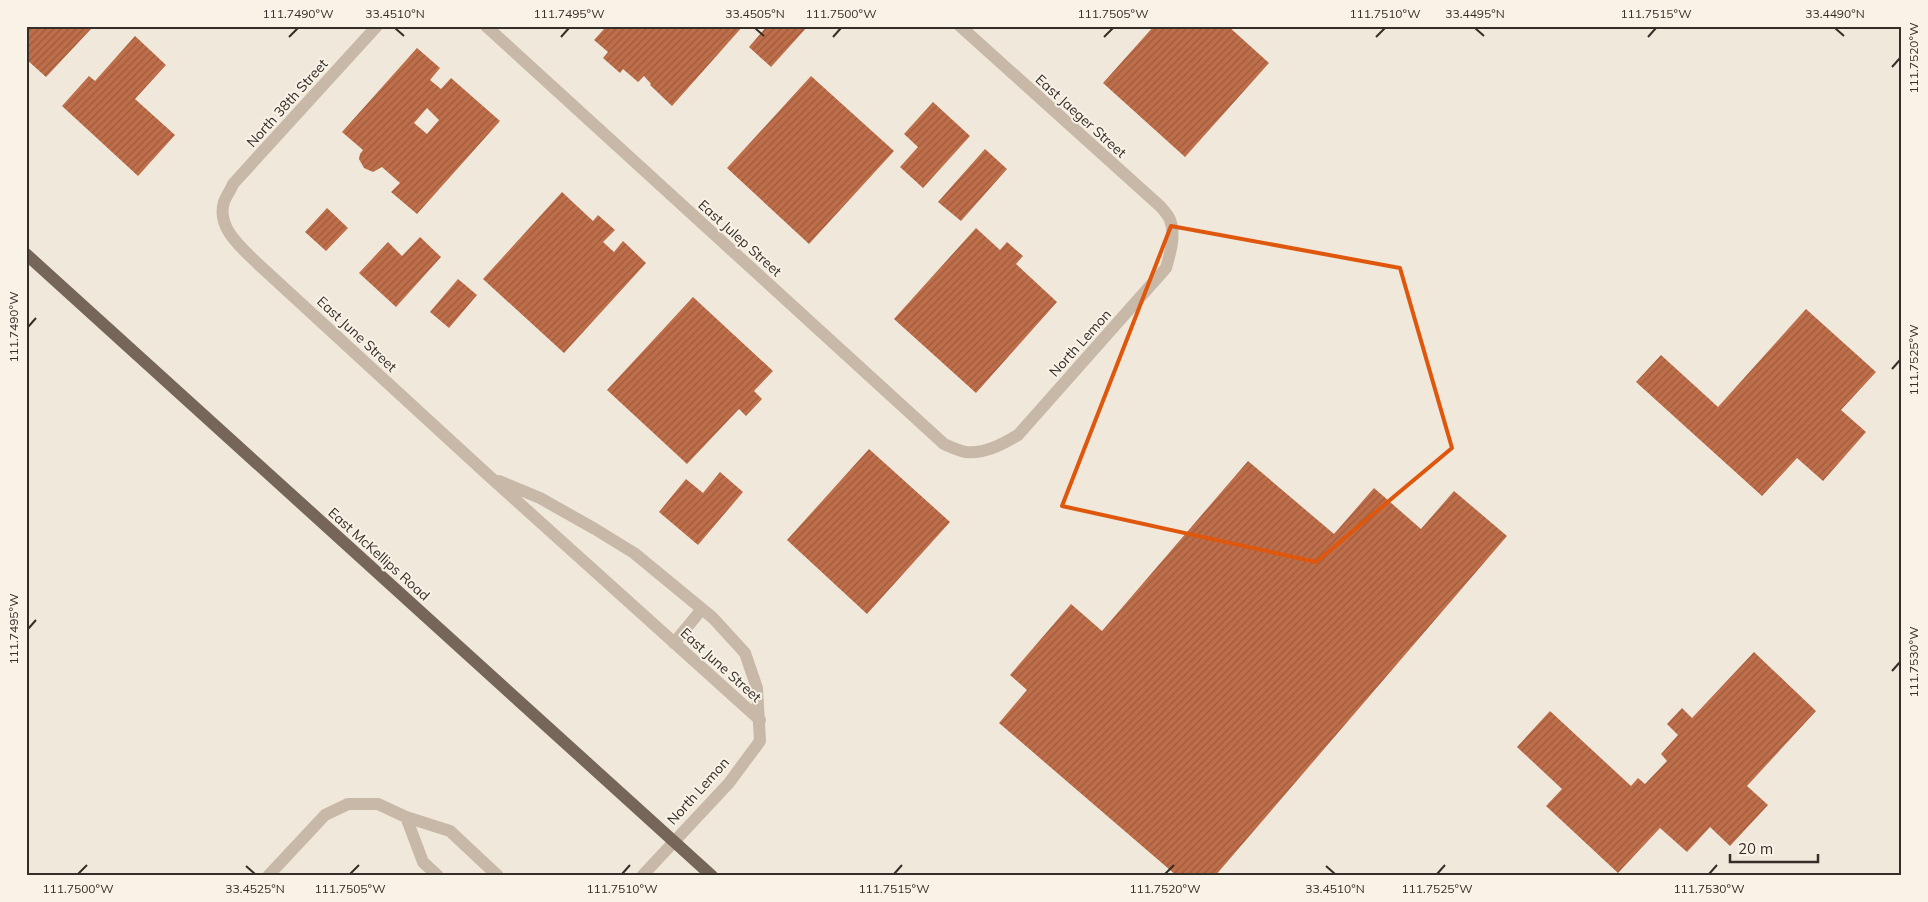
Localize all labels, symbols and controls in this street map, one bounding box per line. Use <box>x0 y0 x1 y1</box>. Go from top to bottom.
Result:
text: 111.7490°W <box>262 6 334 21</box>
text: 33.4510°N <box>365 6 425 21</box>
text: 111.7495°W <box>533 6 605 21</box>
text: 33.4505°N <box>725 6 785 21</box>
text: 111.7500°W <box>805 6 877 21</box>
text: 111.7505°W <box>1077 6 1149 21</box>
text: 111.7510°W <box>1349 6 1421 21</box>
text: 33.4495°N <box>1445 6 1505 21</box>
text: 111.7515°W <box>1620 6 1692 21</box>
text: 33.4490°N <box>1805 6 1865 21</box>
text: 111.7520°W <box>1906 22 1921 94</box>
street label: North 38th Street <box>243 55 332 151</box>
street label: East Jaeger Street <box>1032 70 1130 162</box>
street label: East Julep Street <box>694 196 786 280</box>
text: 111.7490°W <box>6 291 21 363</box>
street label: East June Street <box>313 292 401 376</box>
street label: North Lemon <box>1045 306 1115 380</box>
text: 111.7525°W <box>1906 324 1921 396</box>
street label: East McKellips Road <box>324 504 434 604</box>
text: 111.7495°W <box>6 593 21 665</box>
street label: East June Street <box>677 624 765 706</box>
text: 111.7530°W <box>1906 626 1921 698</box>
street label: North Lemon <box>663 754 733 828</box>
scale bar <box>1730 832 1818 864</box>
text: 20 m <box>1738 839 1773 858</box>
text: 111.7500°W <box>42 881 114 896</box>
text: 33.4525°N <box>225 881 285 896</box>
text: 111.7505°W <box>314 881 386 896</box>
text: 111.7510°W <box>586 881 658 896</box>
text: 111.7515°W <box>858 881 930 896</box>
text: 111.7520°W <box>1129 881 1201 896</box>
text: 33.4510°N <box>1305 881 1365 896</box>
text: 111.7525°W <box>1401 881 1473 896</box>
text: 111.7530°W <box>1673 881 1745 896</box>

